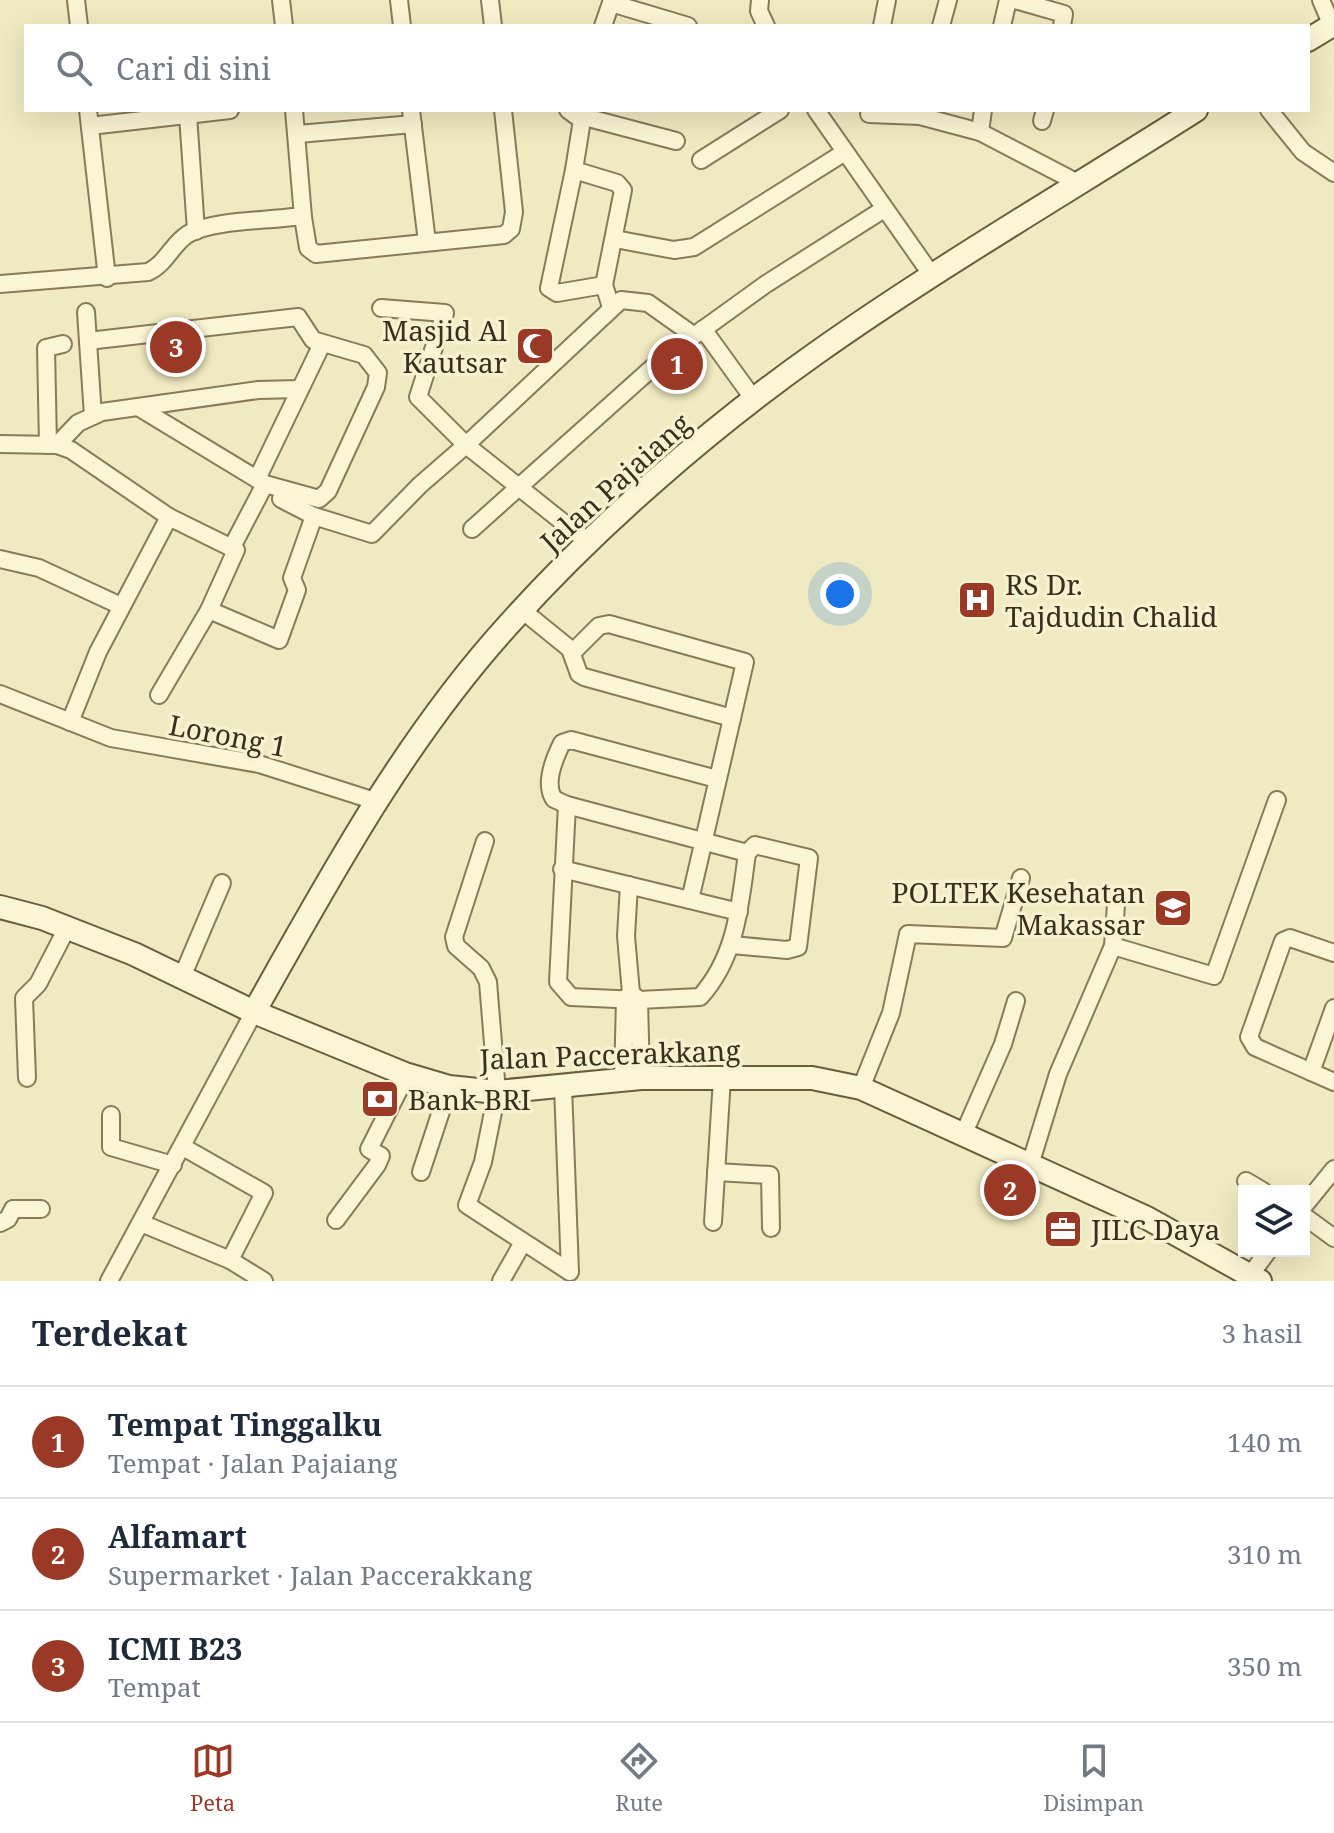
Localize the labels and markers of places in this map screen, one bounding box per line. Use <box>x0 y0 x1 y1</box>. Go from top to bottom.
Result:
place label: Masjid Al Kautsar <box>382 311 507 381</box>
pin: 3 <box>150 317 202 377</box>
mosque icon: Masjid Al Kautsar <box>514 325 556 367</box>
pin: 1 <box>651 334 703 394</box>
place label: RS Dr. Tajdudin Chalid <box>1005 565 1218 635</box>
hospital icon: RS Dr. Tajdudin Chalid <box>956 579 998 621</box>
place label: POLTEK Kesehatan Makassar <box>891 873 1145 943</box>
school or university icon: POLTEK Kesehatan Makassar <box>1152 887 1194 929</box>
bank icon: Bank BRI <box>359 1078 401 1120</box>
place label: Bank BRI <box>408 1080 531 1118</box>
pin: 2 <box>984 1160 1036 1220</box>
office icon: JILC Daya <box>1042 1208 1084 1250</box>
place label: JILC Daya <box>1090 1210 1220 1248</box>

